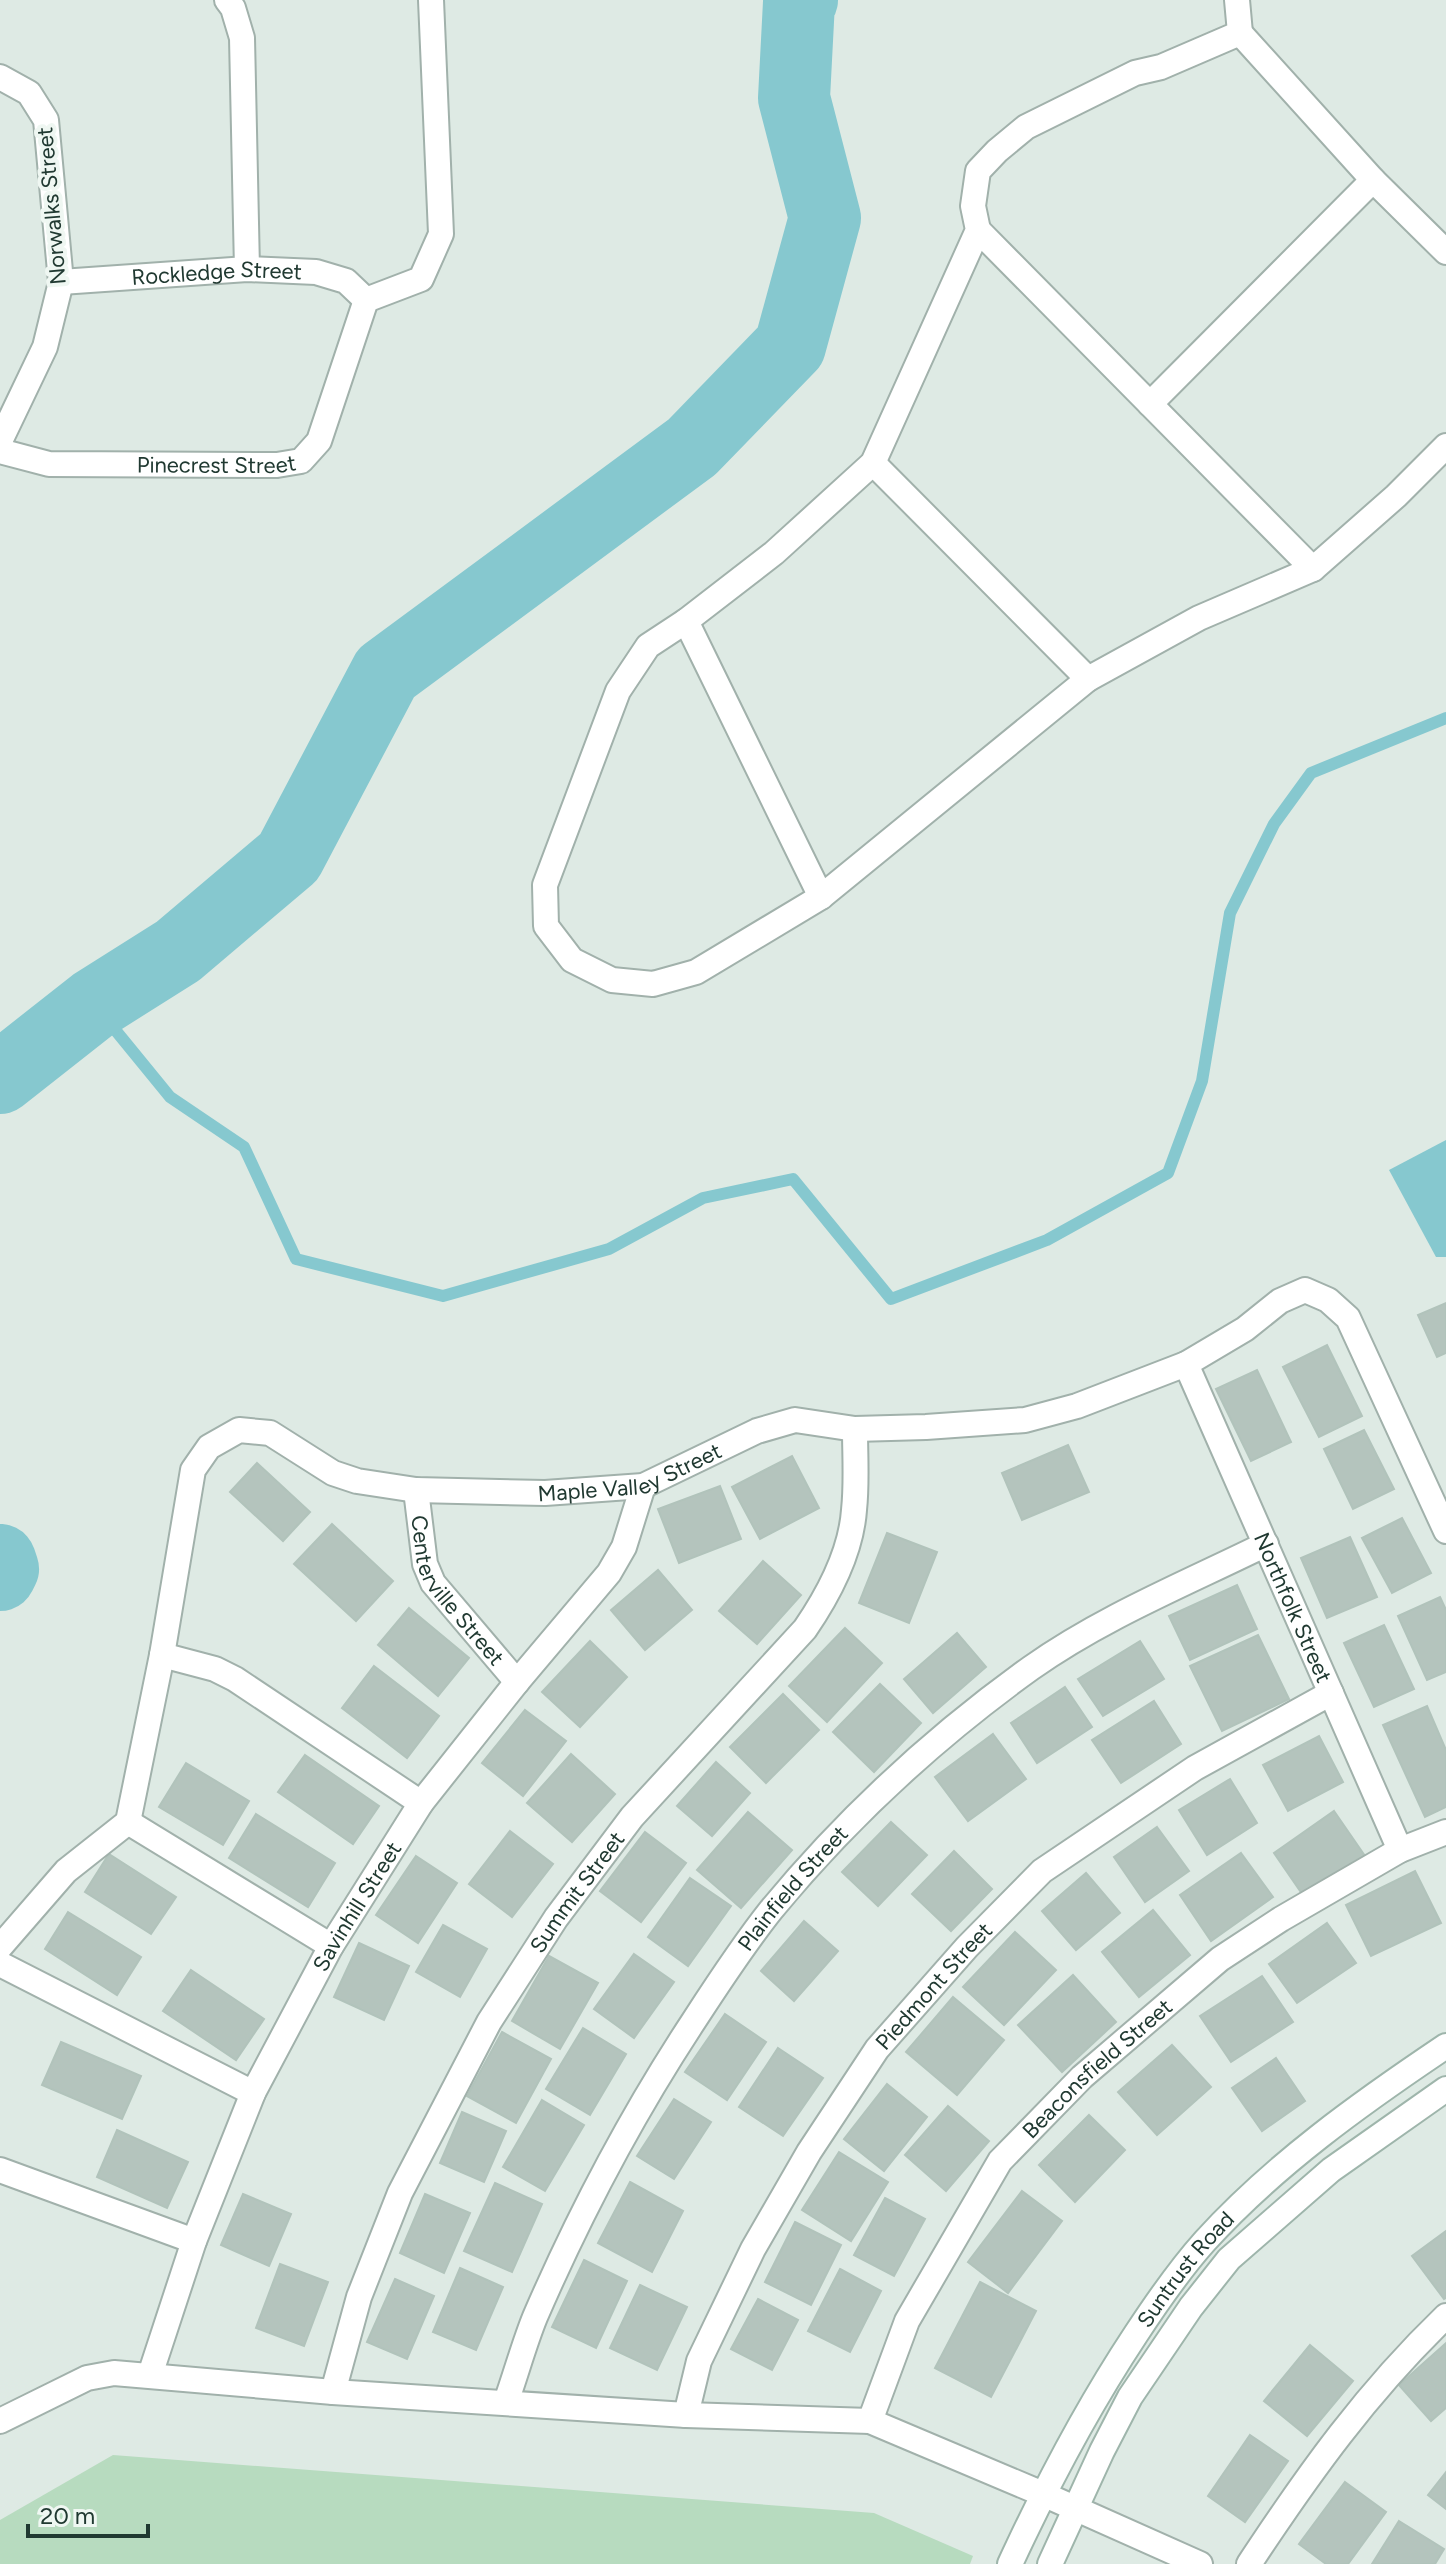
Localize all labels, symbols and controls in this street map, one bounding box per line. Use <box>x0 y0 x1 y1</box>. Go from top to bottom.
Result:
street label: Norwalks Street <box>31 126 72 286</box>
street label: Rockledge Street <box>130 256 303 291</box>
street label: Pinecrest Street <box>137 449 298 479</box>
street label: Maple Valley Street <box>537 1437 726 1507</box>
street label: Centerville Street <box>405 1514 510 1671</box>
street label: Northfolk Street <box>1248 1528 1338 1687</box>
street label: Plainfield Street <box>732 1820 854 1956</box>
street label: Summit Street <box>524 1826 630 1958</box>
street label: Savinhill Street <box>307 1837 407 1976</box>
street label: Piedmont Street <box>870 1917 998 2055</box>
street label: Beaconsfield Street <box>1017 1993 1178 2144</box>
street label: Suntrust Road <box>1131 2206 1240 2333</box>
scale bar <box>28 2488 148 2538</box>
text: 20 m <box>40 2501 95 2530</box>

